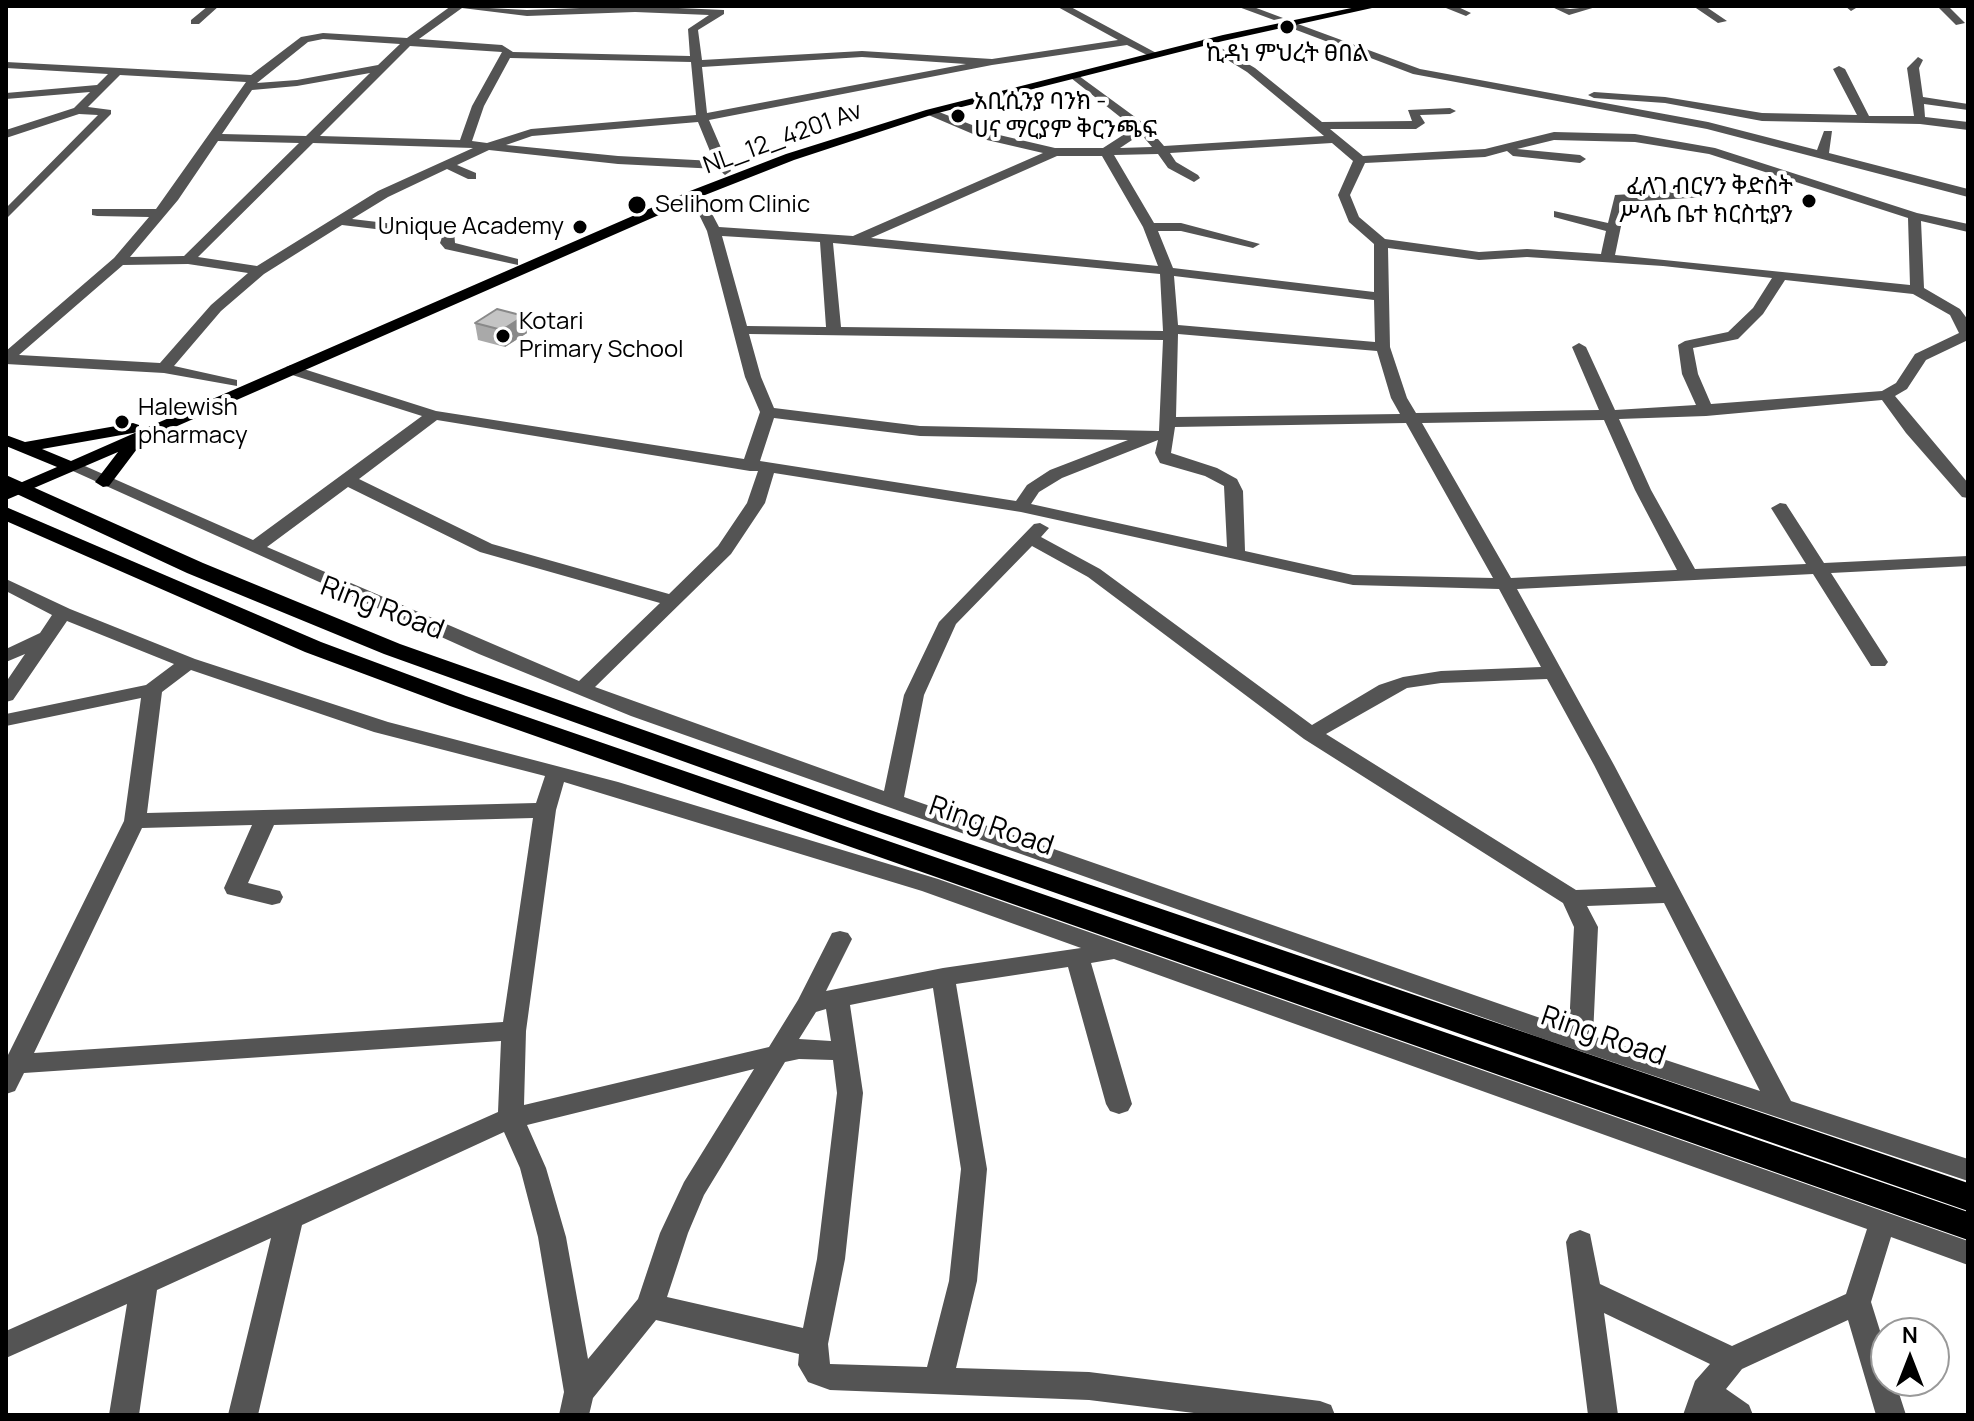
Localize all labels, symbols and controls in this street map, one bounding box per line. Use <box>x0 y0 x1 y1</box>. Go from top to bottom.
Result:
marker: ኪዳነ ምህረት ፀበል <box>1278 18 1296 36</box>
place label: ኪዳነ ምህረት ፀበል <box>1206 40 1368 68</box>
place label: አቢሲንያ ባንክ - ሀና ማርያም ቅርንጫፍ <box>974 88 1157 144</box>
street label: NL_12_4201 Av <box>700 97 866 181</box>
marker: አቢሲንያ ባንክ - ሀና ማርያም ቅርንጫፍ <box>949 107 967 125</box>
place label: ፈለገ ብርሃን ቅድስት ሥላሴ ቤተ ክርስቲያን <box>1618 173 1793 229</box>
place label: Selihom Clinic <box>655 191 810 219</box>
marker: ፈለገ ብርሃን ቅድስት ሥላሴ ቤተ ክርስቲያን <box>1800 192 1818 210</box>
marker: Selihom Clinic <box>626 194 648 216</box>
place label: Unique Academy <box>378 213 564 241</box>
marker: Unique Academy <box>571 218 589 236</box>
place label: Kotari Primary School <box>519 308 684 364</box>
marker: Kotari Primary School <box>494 327 512 345</box>
place label: Halewish pharmacy <box>138 394 248 450</box>
marker: Halewish pharmacy <box>113 413 131 431</box>
street label: Ring Road <box>316 570 448 648</box>
street label: Ring Road <box>924 790 1058 864</box>
street label: Ring Road <box>1536 1000 1670 1074</box>
north arrow <box>1870 1317 1950 1397</box>
text: N <box>1902 1320 1918 1350</box>

